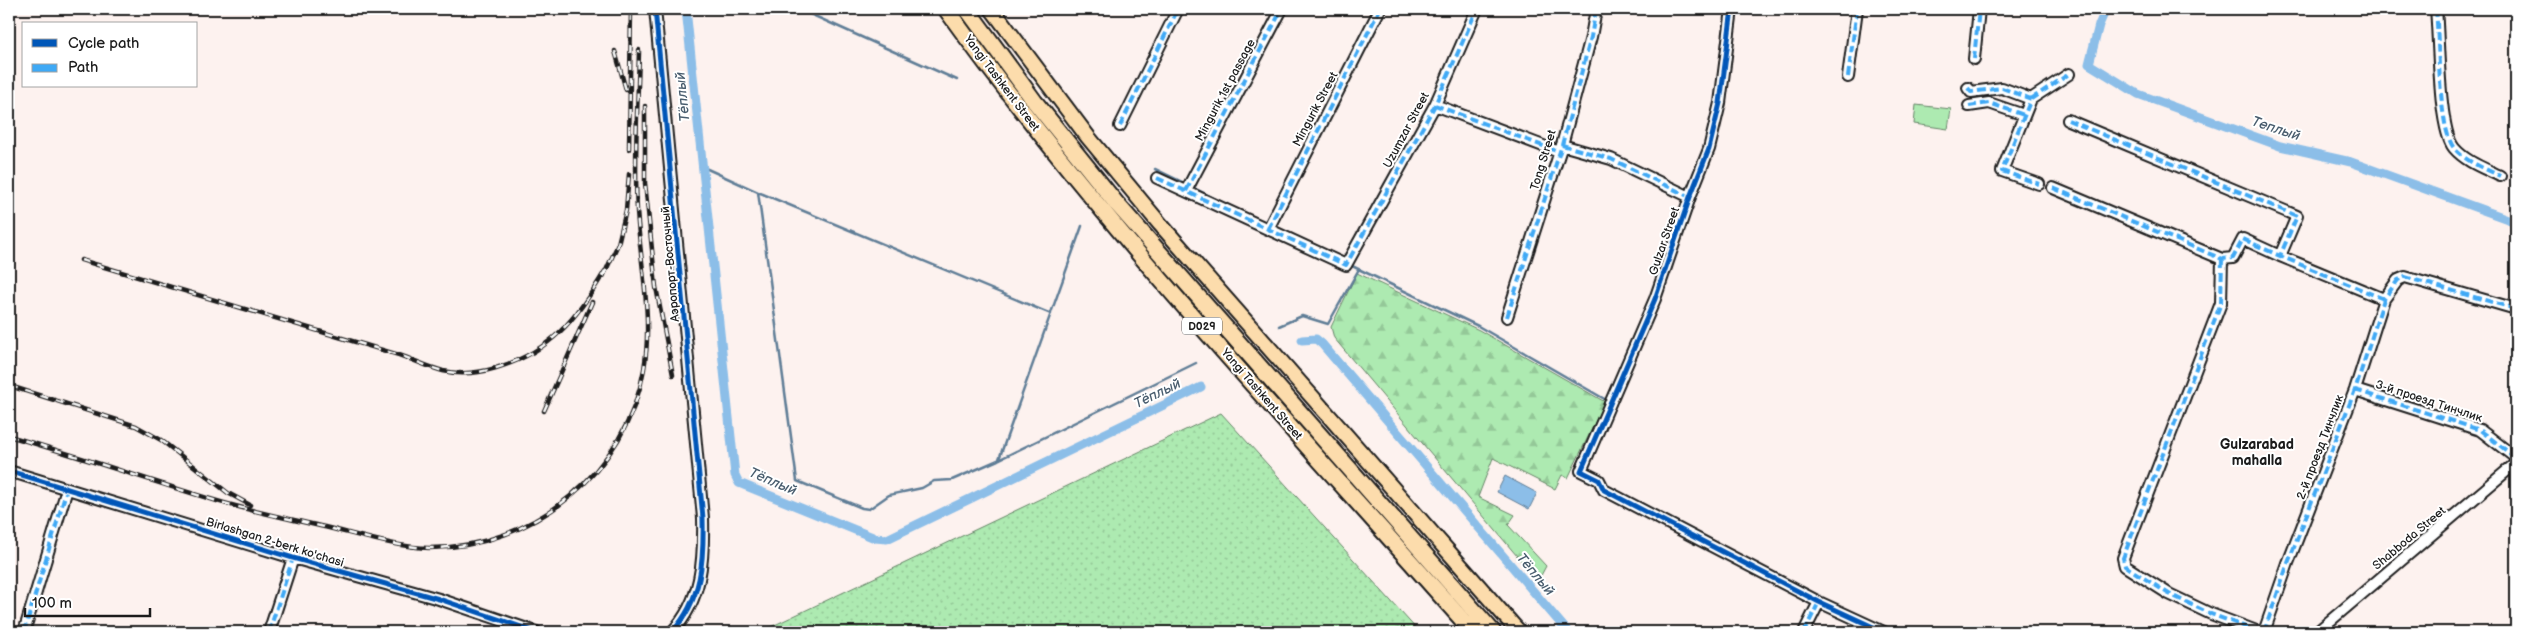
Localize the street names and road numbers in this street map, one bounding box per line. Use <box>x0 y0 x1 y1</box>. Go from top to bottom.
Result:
street label: Yangi Tashkent Street <box>960 31 1043 135</box>
street label: Mingurik 1st passage <box>1192 36 1259 144</box>
street label: Mingurik Street <box>1289 69 1342 149</box>
street label: Uzumzar Street <box>1380 89 1433 171</box>
street label: Tong Street <box>1527 128 1560 192</box>
street label: Аэропорт-Восточный <box>658 205 683 323</box>
street label: Gulzar Street <box>1646 205 1683 277</box>
road number: D029 <box>1182 318 1222 334</box>
street label: Yangi Tashkent Street <box>1217 345 1306 444</box>
street label: 3-й проезд Тинчлик <box>2374 377 2485 426</box>
street label: 2-й проезд Тинчлик <box>2294 392 2348 502</box>
street label: Shabboda Street <box>2370 503 2449 573</box>
street label: Birlashgan 2-berk ko'chasi <box>204 514 346 571</box>

